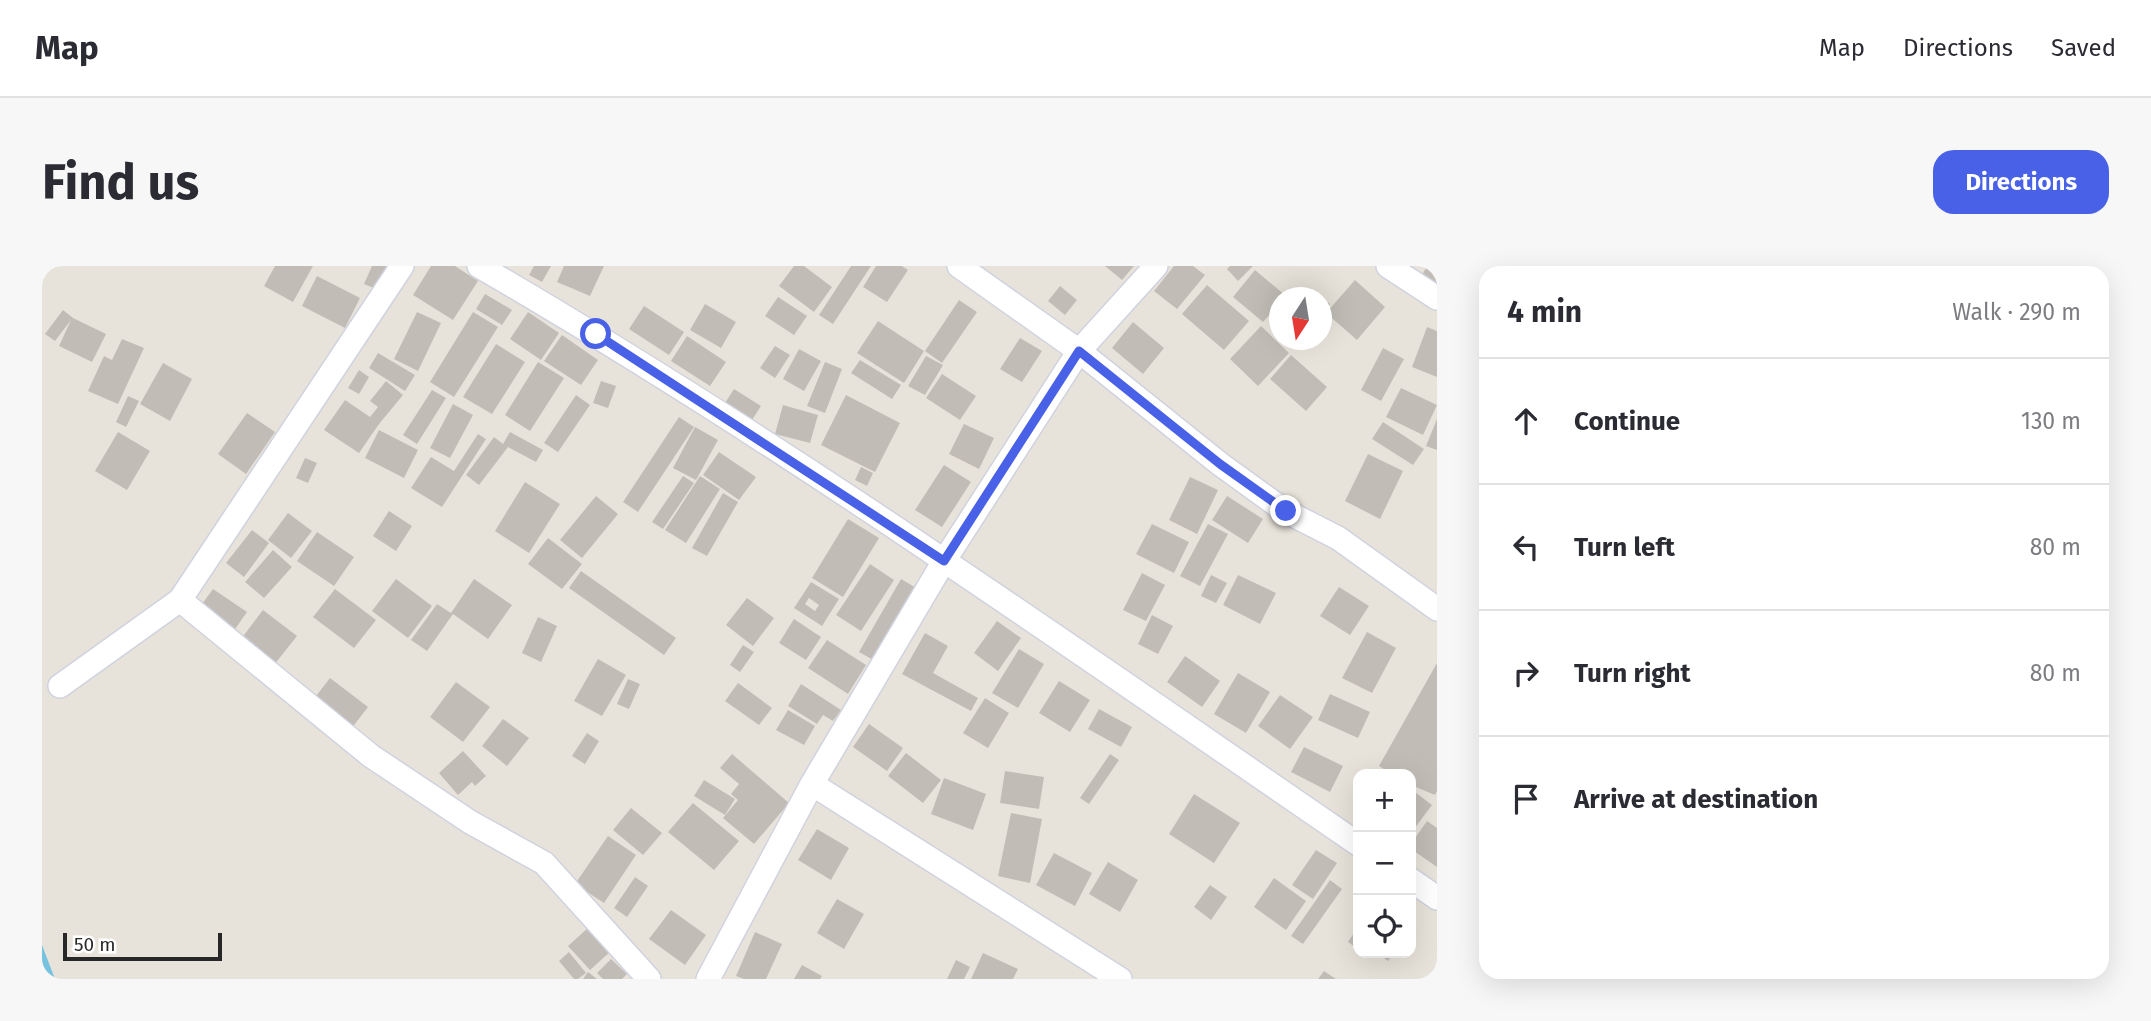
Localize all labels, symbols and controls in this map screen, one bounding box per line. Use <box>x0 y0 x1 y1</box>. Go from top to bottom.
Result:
text: Map <box>35 28 99 68</box>
text: Map <box>1819 34 1865 62</box>
text: Directions <box>1903 34 2013 62</box>
text: Saved <box>2051 34 2116 62</box>
button: Directions <box>1933 150 2109 214</box>
text: Find us <box>42 153 199 212</box>
north arrow <box>1269 287 1332 350</box>
text: 4 min <box>1507 294 1582 330</box>
text: Walk · 290 m <box>1952 298 2081 326</box>
route start <box>580 318 611 349</box>
icon: ahead <box>1507 402 1545 440</box>
text: Continue <box>1574 406 1680 437</box>
text: 130 m <box>2021 407 2081 435</box>
route end <box>1270 495 1301 526</box>
icon: left <box>1507 528 1545 566</box>
text: Turn left <box>1574 532 1675 563</box>
text: 80 m <box>2030 533 2081 561</box>
icon: right <box>1507 654 1545 692</box>
text: Turn right <box>1574 658 1691 689</box>
text: 80 m <box>2030 659 2081 687</box>
map controls <box>1353 769 1416 958</box>
button: + <box>1353 769 1416 832</box>
icon: arrive <box>1507 780 1545 818</box>
text: Arrive at destination <box>1574 784 1818 815</box>
button: − <box>1353 832 1416 895</box>
button: locate <box>1353 895 1416 958</box>
scale bar <box>63 930 222 962</box>
text: 50 m <box>74 933 115 956</box>

